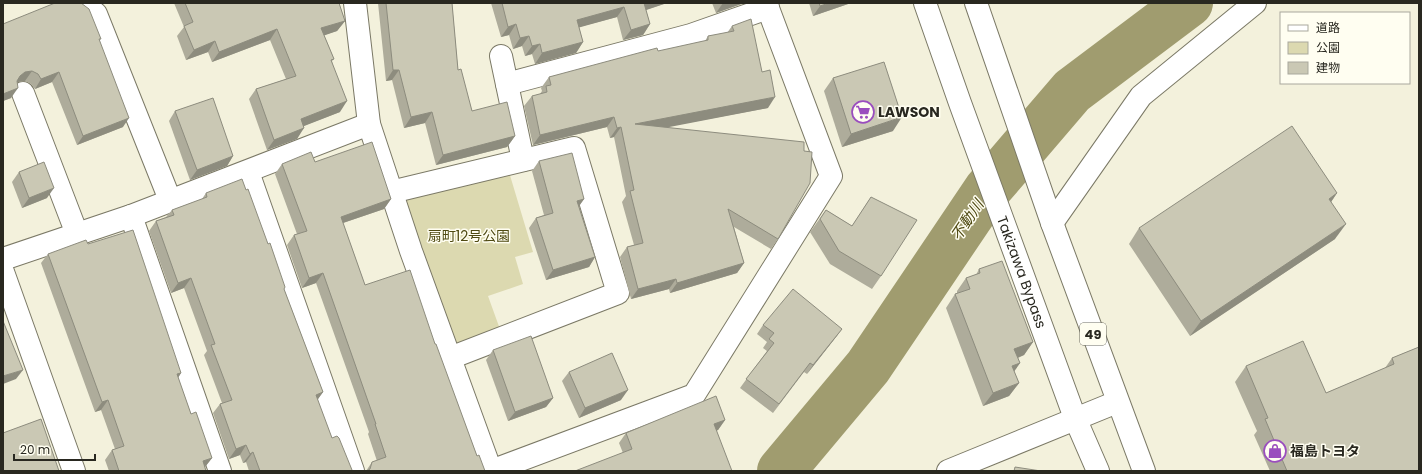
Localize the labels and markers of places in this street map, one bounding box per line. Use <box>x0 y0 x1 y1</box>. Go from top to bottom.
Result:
supermarket icon: LAWSON <box>850 99 876 125</box>
place label: LAWSON <box>878 102 940 122</box>
shop icon: 福島トヨタ <box>1262 438 1288 464</box>
place label: 福島トヨタ <box>1290 441 1360 461</box>

